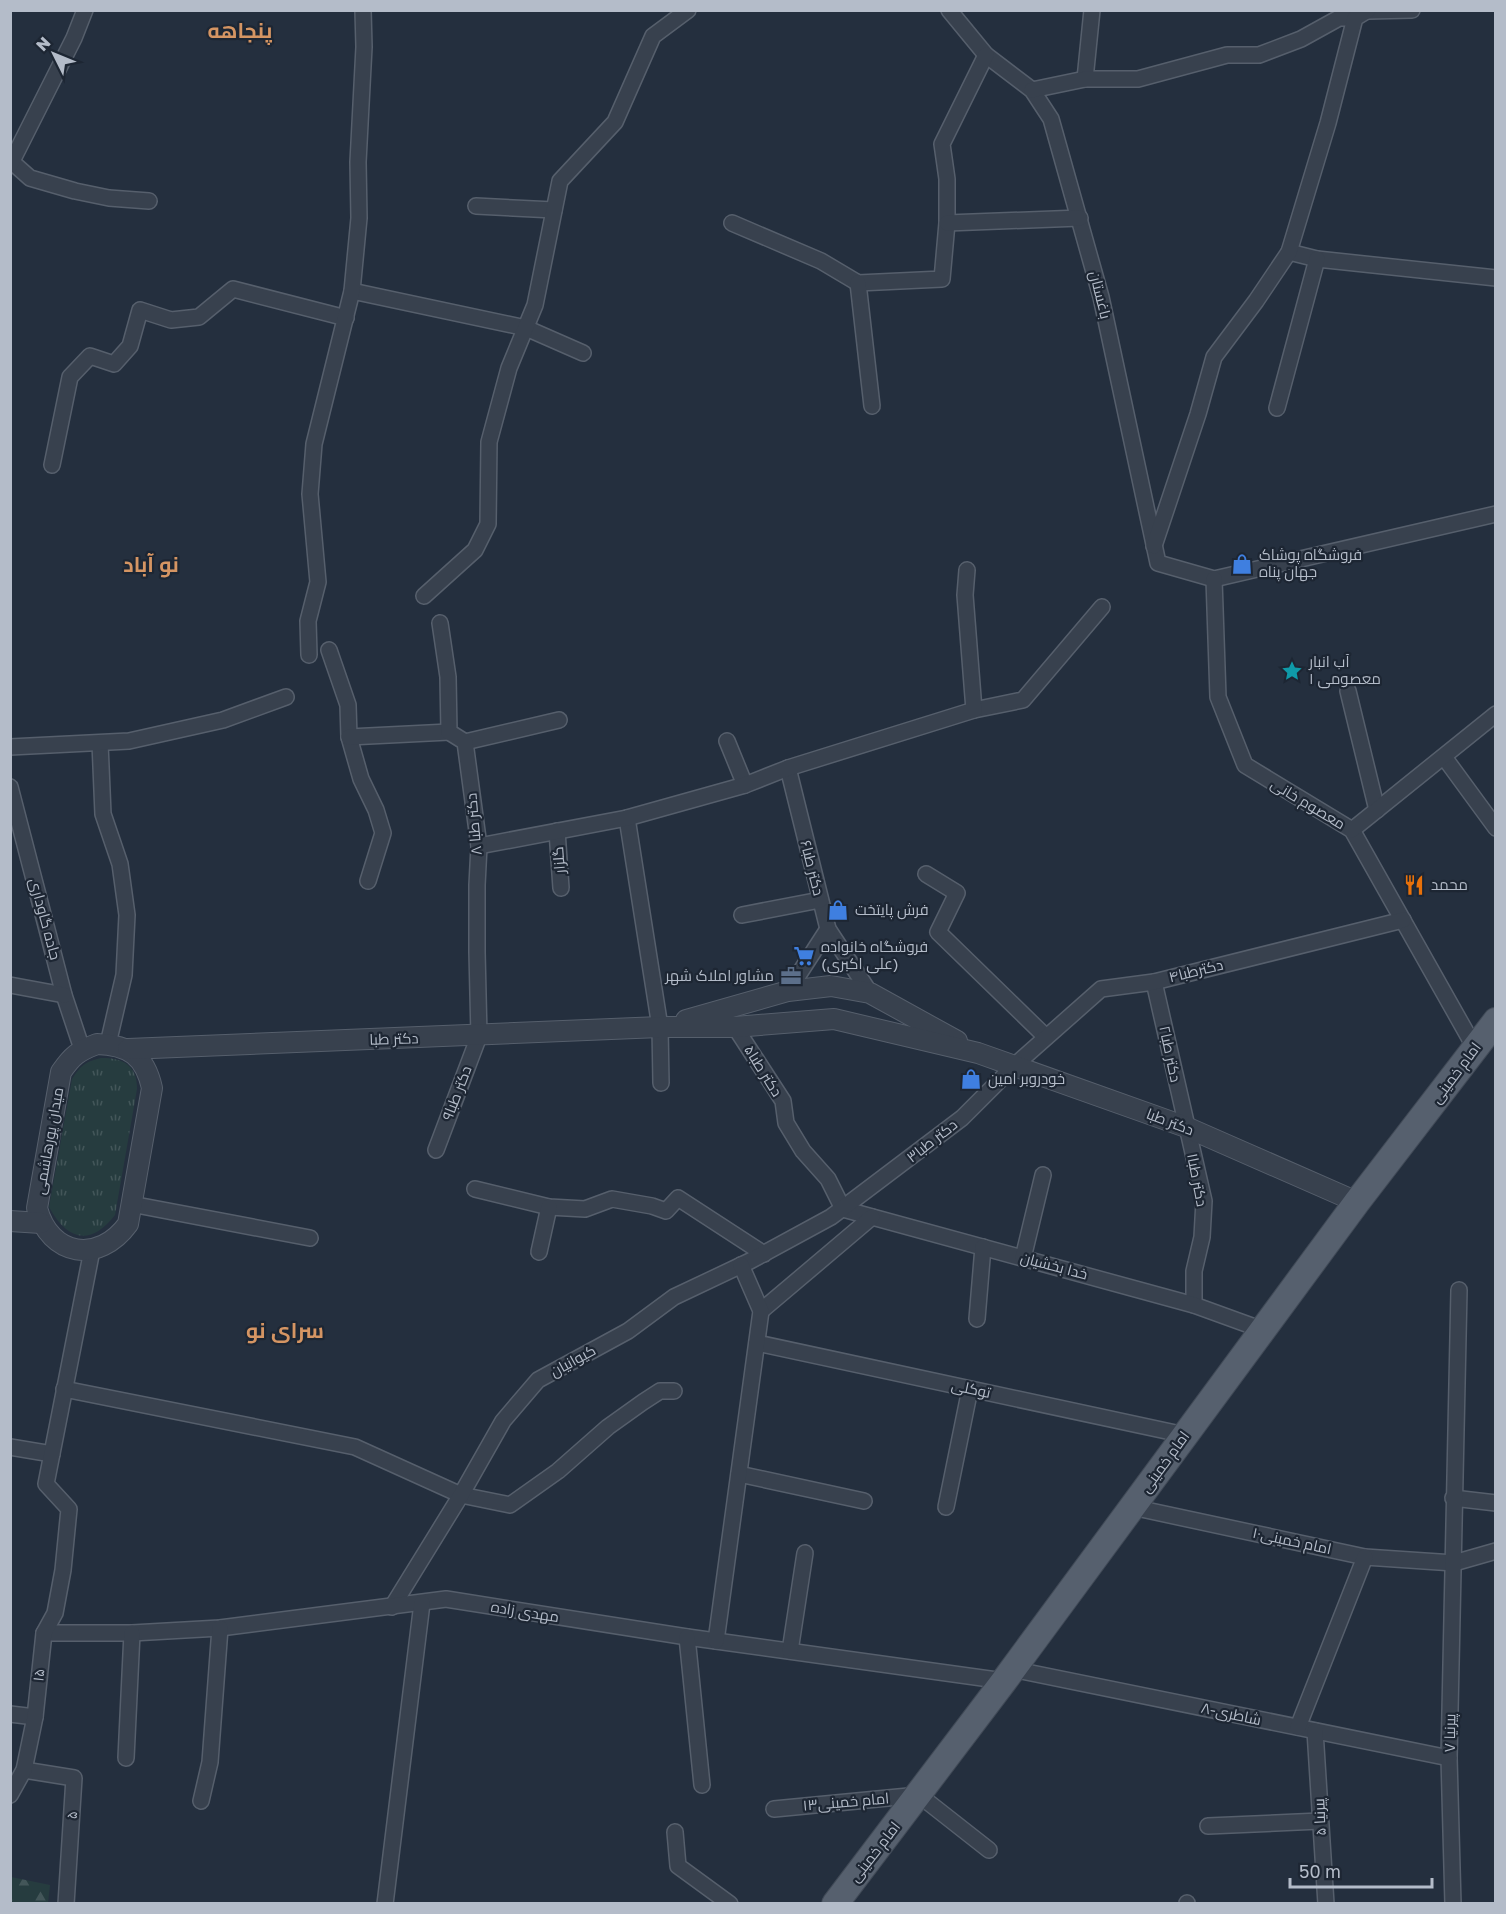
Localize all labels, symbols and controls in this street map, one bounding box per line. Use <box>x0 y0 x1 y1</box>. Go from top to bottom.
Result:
district label: پنجاهه <box>208 17 273 46</box>
north arrow <box>24 24 84 84</box>
text: N <box>32 32 54 55</box>
street label: باغستان <box>1084 269 1116 321</box>
place label: فروشگاه پوشاک جهان پناه <box>1259 545 1362 582</box>
district label: نو آباد <box>123 551 179 578</box>
shop icon: فروشگاه پوشاک جهان پناه <box>1230 552 1254 576</box>
place label: آب انبار معصومی ۱ <box>1308 652 1381 689</box>
place icon: آب انبار معصومی ۱ <box>1280 659 1304 683</box>
street label: معصوم خانی <box>1267 774 1349 834</box>
street label: دکتر طبا ۸ <box>461 792 486 856</box>
street label: دکتر طبا۶ <box>796 838 829 898</box>
street label: گلزار <box>548 846 569 875</box>
restaurant icon: محمد <box>1402 873 1426 897</box>
place label: محمد <box>1431 875 1468 893</box>
street label: جاده گاوداری <box>24 876 66 962</box>
shop icon: فرش پایتخت <box>826 898 850 922</box>
place label: فرش پایتخت <box>855 900 929 920</box>
place label: فروشگاه خانواده (علی اکبری) <box>821 937 928 974</box>
supermarket icon: فروشگاه خانواده (علی اکبری) <box>792 944 816 968</box>
street label: دکترطبا۴ <box>1167 955 1225 986</box>
office icon: مشاور املاک شهر <box>779 964 803 988</box>
place label: مشاور املاک شهر <box>664 966 774 986</box>
street label: دکتر طبا۲ <box>1155 1024 1186 1084</box>
street label: دکتر طبا <box>369 1028 419 1049</box>
street label: امام خمینی <box>1426 1038 1486 1108</box>
street label: دکتر طبا۵ <box>740 1041 787 1100</box>
street label: دکتر طبا۹ <box>437 1063 476 1123</box>
shop icon: خودروبر امین <box>959 1067 983 1091</box>
place label: خودروبر امین <box>988 1069 1065 1089</box>
street label: میدان پورهاشمی <box>30 1086 68 1196</box>
street label: دکتر طبا <box>1144 1104 1197 1139</box>
street label: دکتر طبا۳ <box>902 1115 961 1166</box>
street label: دکتر طبا۱ <box>1183 1152 1212 1208</box>
street label: خدا بخشیان <box>1018 1247 1090 1285</box>
district label: سرای نو <box>246 1317 324 1344</box>
street label: کیوانیان <box>547 1340 599 1382</box>
street label: توکلی <box>949 1375 993 1403</box>
street label: امام خمینی <box>1136 1427 1194 1497</box>
street label: امام خمینی۱۰ <box>1251 1523 1333 1559</box>
street label: مهدی زاده <box>489 1597 561 1627</box>
street label: ۱۵ <box>28 1668 48 1682</box>
street label: ۸-شاطری <box>1199 1698 1263 1730</box>
street label: پیرنیا ۷ <box>1440 1713 1460 1753</box>
street label: امام خمینی۱۳ <box>802 1788 890 1816</box>
street label: پیرنیا ۵ <box>1309 1798 1331 1836</box>
street label: ۵ <box>62 1810 80 1820</box>
street label: امام خمینی <box>845 1818 905 1886</box>
scale bar <box>1290 1851 1432 1889</box>
text: 50 m <box>1299 1860 1341 1882</box>

